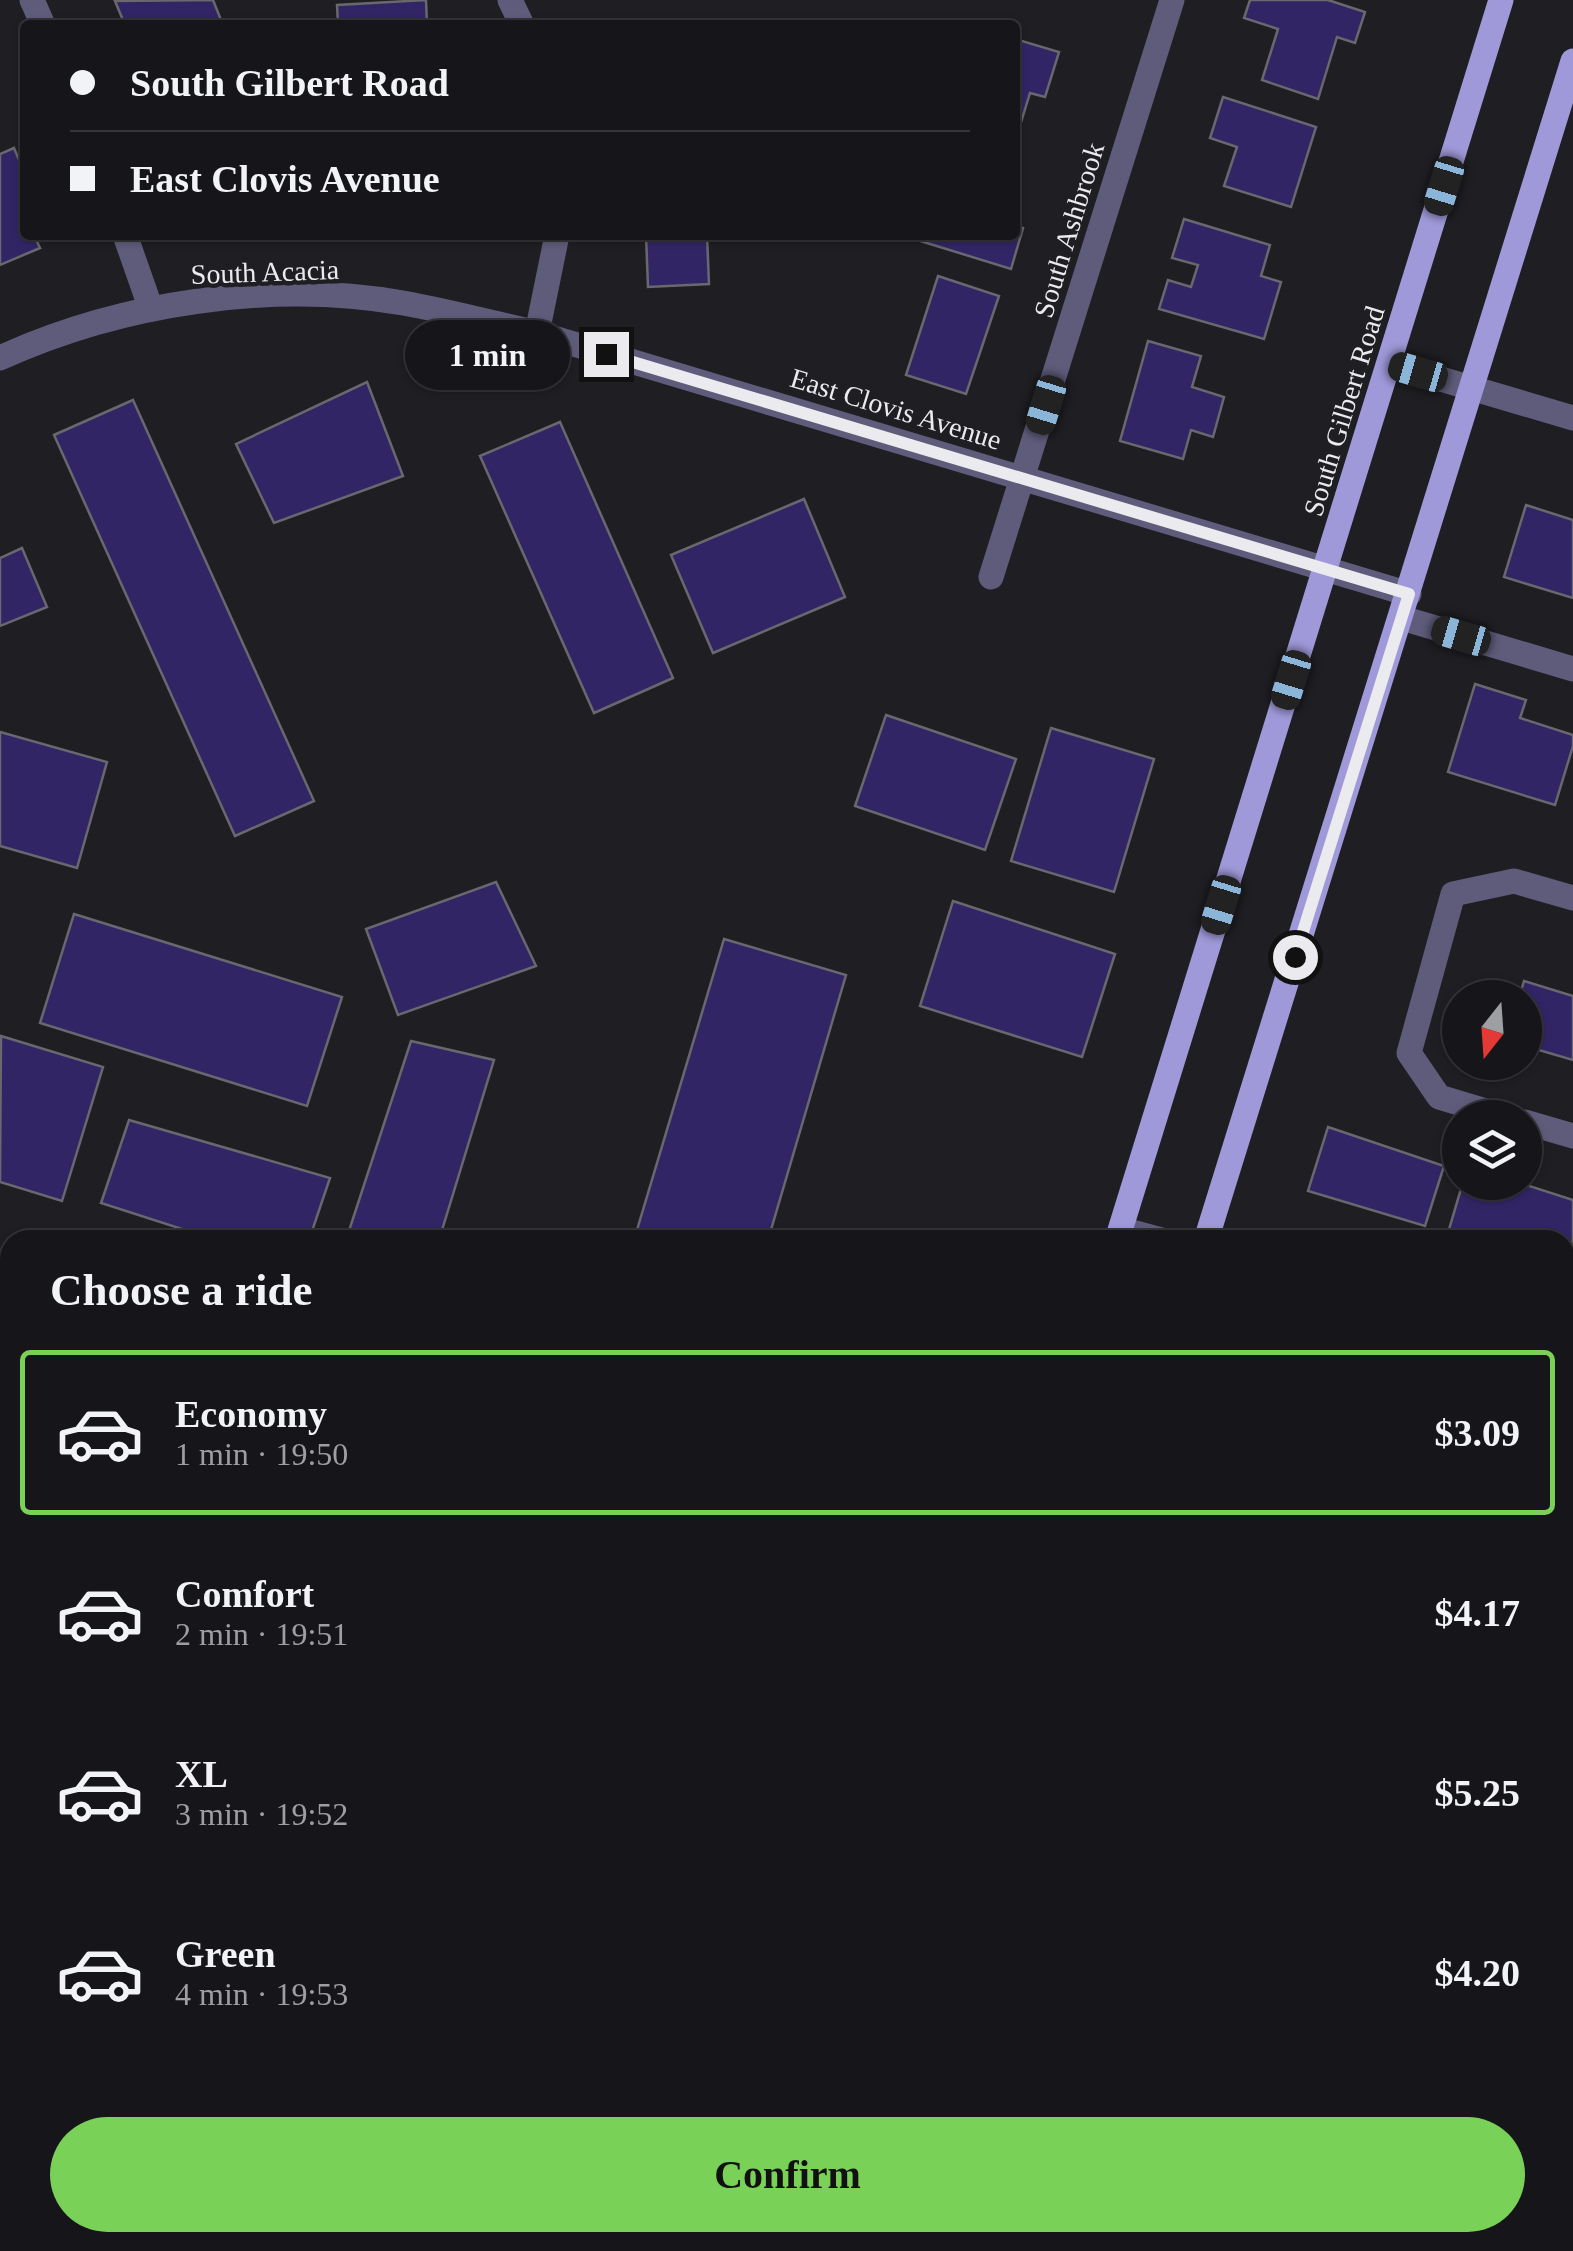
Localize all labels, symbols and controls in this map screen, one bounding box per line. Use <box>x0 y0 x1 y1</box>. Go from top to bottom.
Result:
text: South Gilbert Road <box>130 62 449 104</box>
street label: South Ashbrook <box>1028 139 1110 321</box>
car <box>1421 153 1467 219</box>
text: East Clovis Avenue <box>130 158 440 200</box>
street label: South Acacia <box>190 254 340 290</box>
street label: South Gilbert Road <box>1297 302 1391 520</box>
callout: 1 min <box>406 319 571 389</box>
route end <box>584 332 629 377</box>
text: 1 min <box>449 337 526 373</box>
car <box>1385 349 1451 395</box>
street label: East Clovis Avenue <box>787 362 1005 456</box>
car <box>1023 372 1069 438</box>
car <box>1428 613 1494 659</box>
car <box>1268 647 1314 713</box>
car <box>1198 872 1244 938</box>
route start <box>1273 935 1318 980</box>
north arrow <box>1442 980 1542 1080</box>
map controls <box>1442 980 1542 1200</box>
button: layers <box>1442 1100 1542 1200</box>
text: Choose a ride <box>50 1265 313 1315</box>
icon: car <box>55 1388 145 1478</box>
text: Economy <box>175 1393 327 1435</box>
text: $3.09 <box>1435 1412 1520 1454</box>
text: 1 min · 19:50 <box>175 1436 348 1472</box>
icon: car <box>55 1568 145 1658</box>
text: Comfort <box>175 1573 314 1615</box>
text: $4.17 <box>1435 1592 1520 1634</box>
text: 2 min · 19:51 <box>175 1616 348 1652</box>
icon: car <box>55 1748 145 1838</box>
text: XL <box>175 1753 228 1795</box>
text: $5.25 <box>1435 1772 1520 1814</box>
text: 3 min · 19:52 <box>175 1796 348 1832</box>
icon: car <box>55 1928 145 2018</box>
text: Green <box>175 1933 276 1975</box>
text: $4.20 <box>1435 1952 1520 1994</box>
text: 4 min · 19:53 <box>175 1976 348 2012</box>
button: Confirm <box>50 2117 1525 2232</box>

